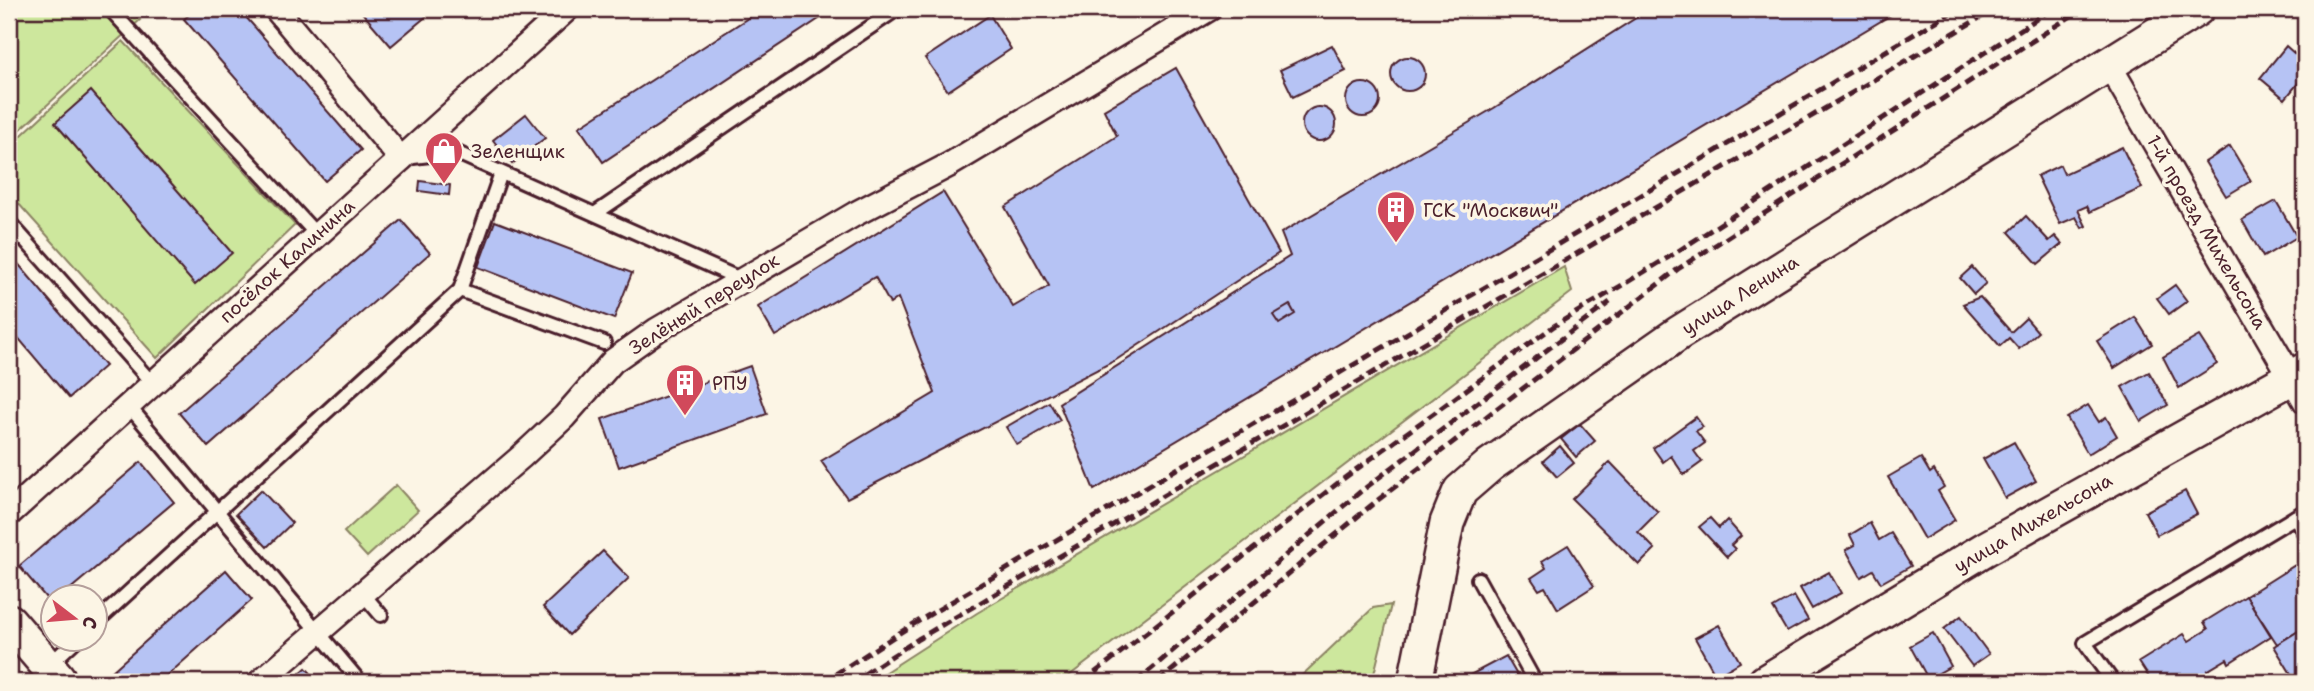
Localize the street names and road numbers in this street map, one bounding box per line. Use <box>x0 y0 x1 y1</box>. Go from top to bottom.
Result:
street label: 1-й проезд Михельсона <box>2141 130 2273 334</box>
street label: посёлок Калинина <box>214 193 360 328</box>
street label: Зелёный переулок <box>624 248 784 360</box>
street label: улица Ленина <box>1677 249 1803 341</box>
street label: улица Михельсона <box>1949 467 2117 579</box>

